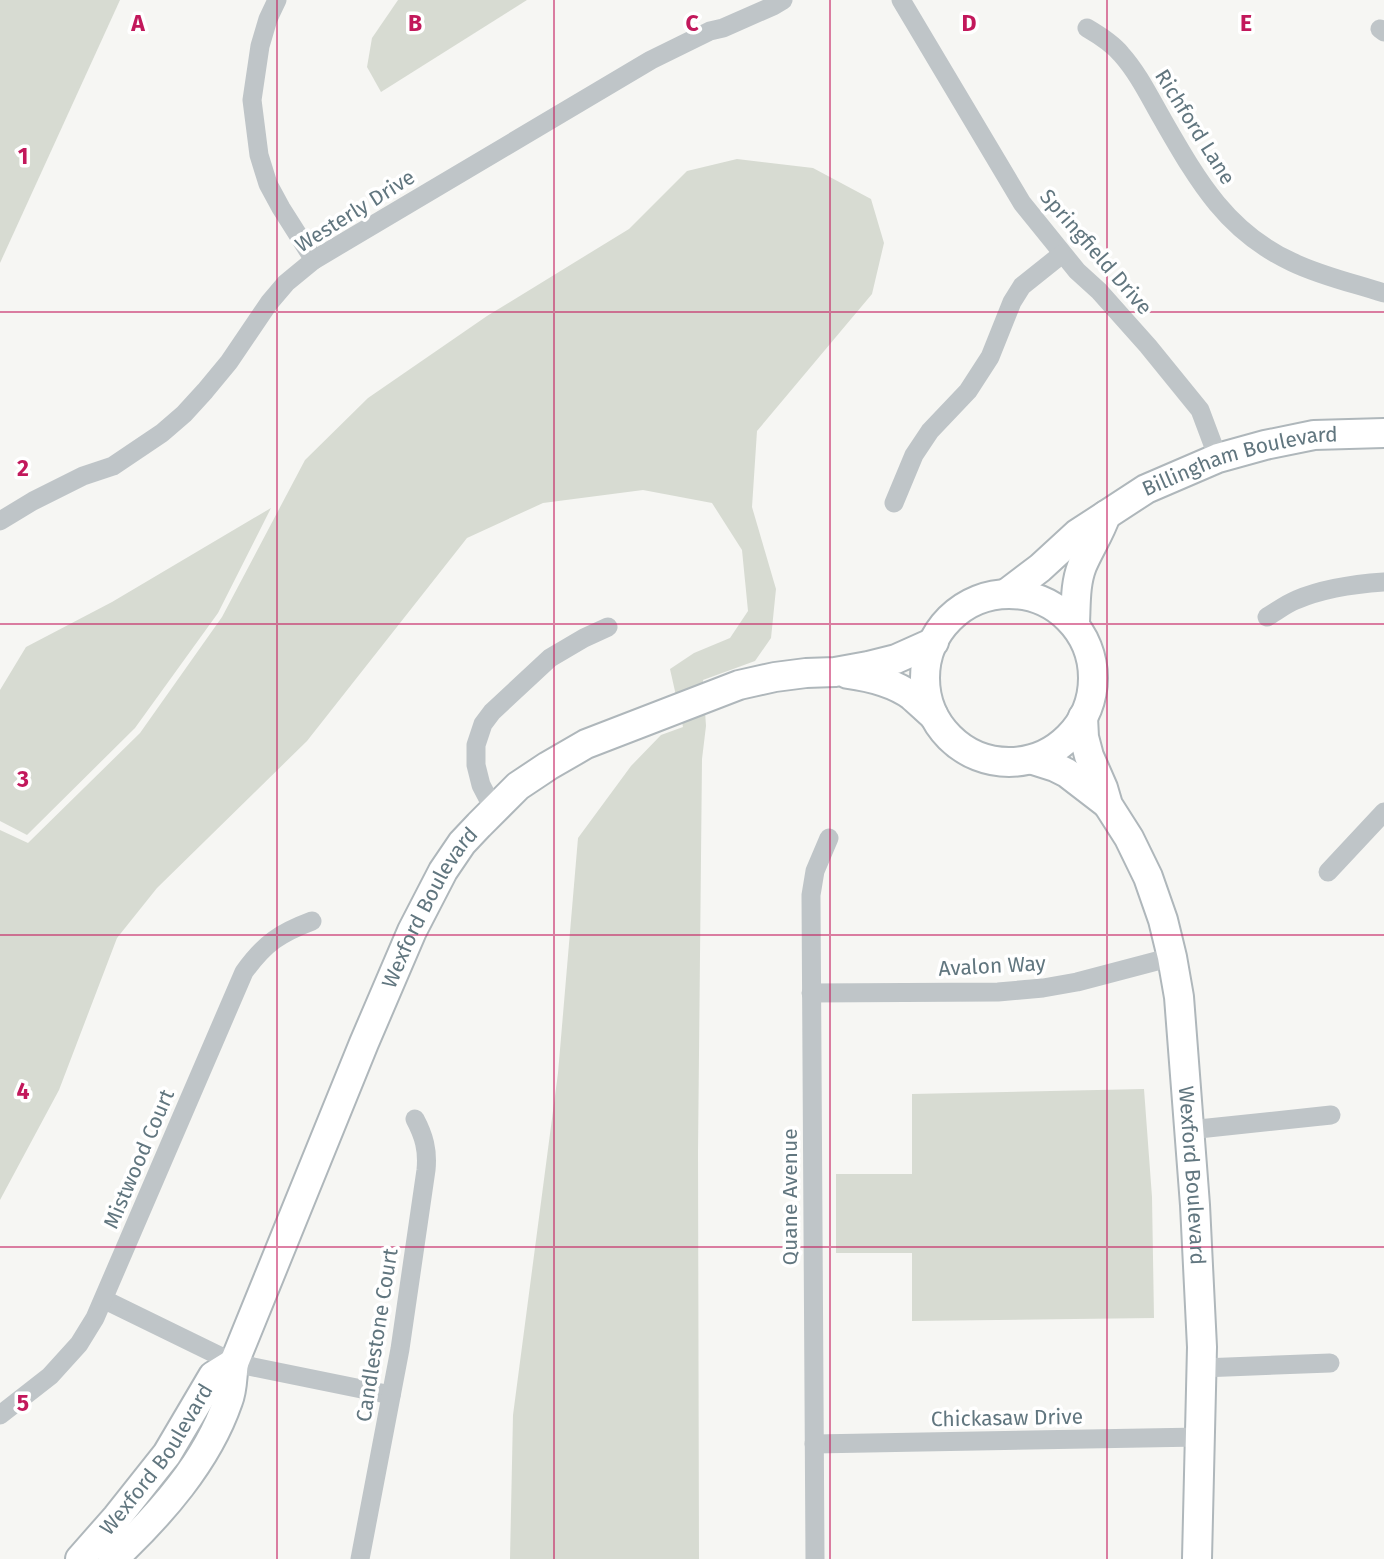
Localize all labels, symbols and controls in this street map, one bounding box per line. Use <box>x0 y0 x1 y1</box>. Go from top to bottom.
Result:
text: A <box>130 9 145 37</box>
text: B <box>408 9 422 37</box>
text: C <box>685 9 699 37</box>
text: D <box>962 9 977 37</box>
text: E <box>1240 9 1252 37</box>
street label: Richford Lane <box>1149 65 1241 189</box>
text: 1 <box>18 142 28 170</box>
street label: Westerly Drive <box>290 164 420 258</box>
street label: Springfield Drive <box>1034 184 1158 320</box>
street label: Billingham Boulevard <box>1138 421 1338 502</box>
text: 2 <box>17 454 29 482</box>
text: 3 <box>16 765 29 793</box>
street label: Wexford Boulevard <box>376 822 483 992</box>
street label: Avalon Way <box>938 950 1047 982</box>
text: 4 <box>17 1077 30 1105</box>
street label: Mistwood Court <box>98 1085 180 1233</box>
street label: Wexford Boulevard <box>1173 1085 1211 1266</box>
street label: Quane Avenue <box>777 1128 803 1266</box>
street label: Candlestone Court <box>350 1246 404 1424</box>
street label: Wexford Boulevard <box>94 1379 219 1540</box>
text: 5 <box>17 1389 29 1417</box>
street label: Chickasaw Drive <box>931 1404 1083 1432</box>

